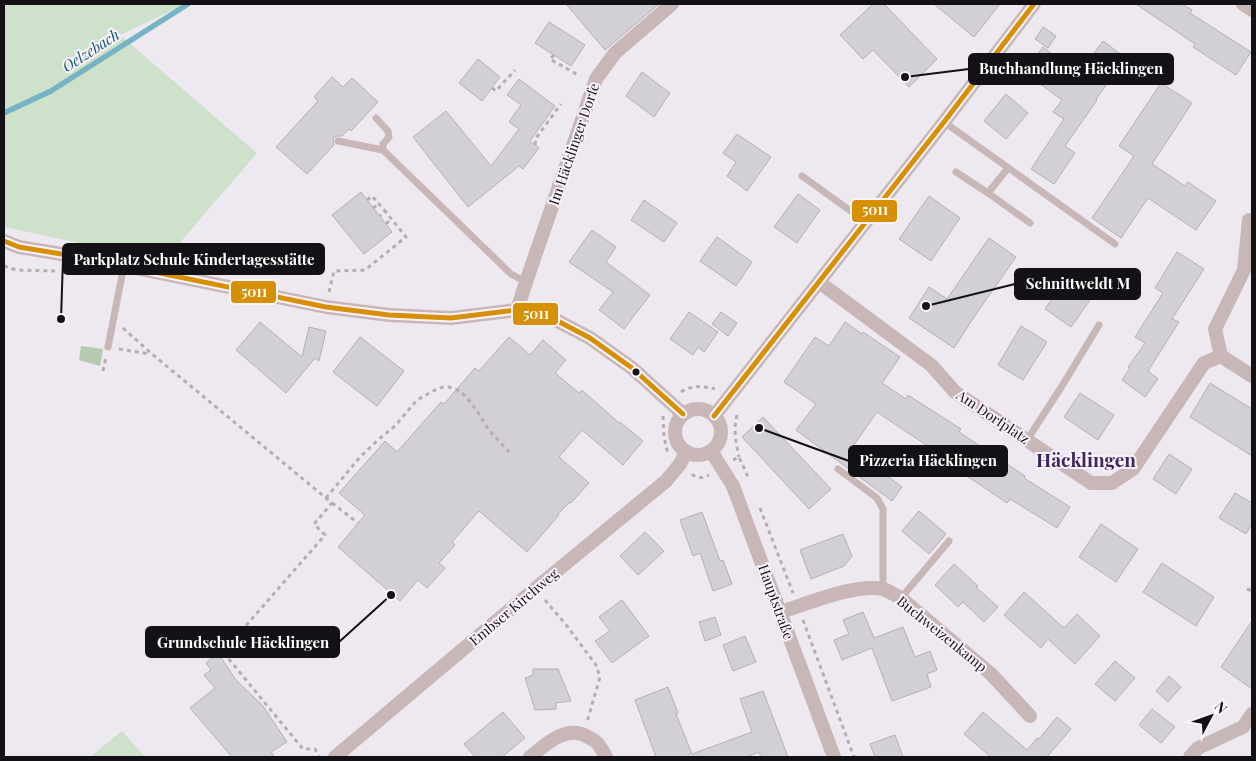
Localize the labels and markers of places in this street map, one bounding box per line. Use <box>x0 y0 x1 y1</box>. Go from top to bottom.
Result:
callout: Buchhandlung Häcklingen <box>969 54 1173 84</box>
callout: Parkplatz Schule Kindertagesstätte <box>63 244 324 274</box>
callout: Schnittweldt M <box>1015 269 1140 299</box>
unlabelled marker <box>631 367 641 377</box>
callout: Pizzeria Häcklingen <box>849 446 1007 476</box>
callout: Grundschule Häcklingen <box>146 627 339 657</box>

